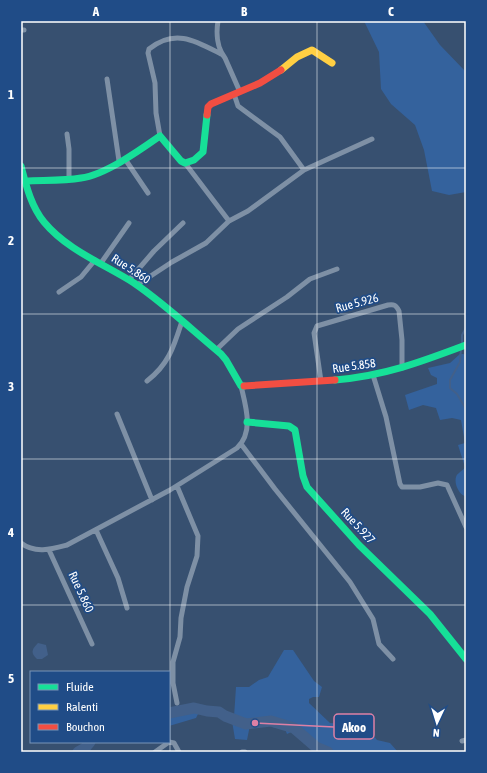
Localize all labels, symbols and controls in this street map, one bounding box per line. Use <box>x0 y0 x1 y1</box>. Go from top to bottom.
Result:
text: A <box>92 4 100 19</box>
text: B <box>241 4 248 19</box>
text: C <box>388 4 394 19</box>
text: 1 <box>8 87 14 102</box>
text: 2 <box>8 233 14 248</box>
street label: Rue 5.860 <box>109 251 153 287</box>
street label: Rue 5.926 <box>334 291 380 315</box>
street label: Rue 5.858 <box>331 356 377 376</box>
text: 3 <box>8 379 14 394</box>
street label: Rue 5.927 <box>338 505 378 547</box>
text: 4 <box>7 525 14 540</box>
street label: Rue 5.860 <box>65 569 97 615</box>
text: 5 <box>8 671 14 686</box>
legend <box>30 671 170 743</box>
text: Fluide <box>66 680 94 694</box>
text: Ralenti <box>66 700 98 714</box>
north arrow <box>417 703 457 743</box>
callout: Akoo <box>334 714 374 739</box>
text: Bouchon <box>66 720 105 734</box>
text: Akoo <box>341 720 366 735</box>
text: N <box>433 727 440 739</box>

